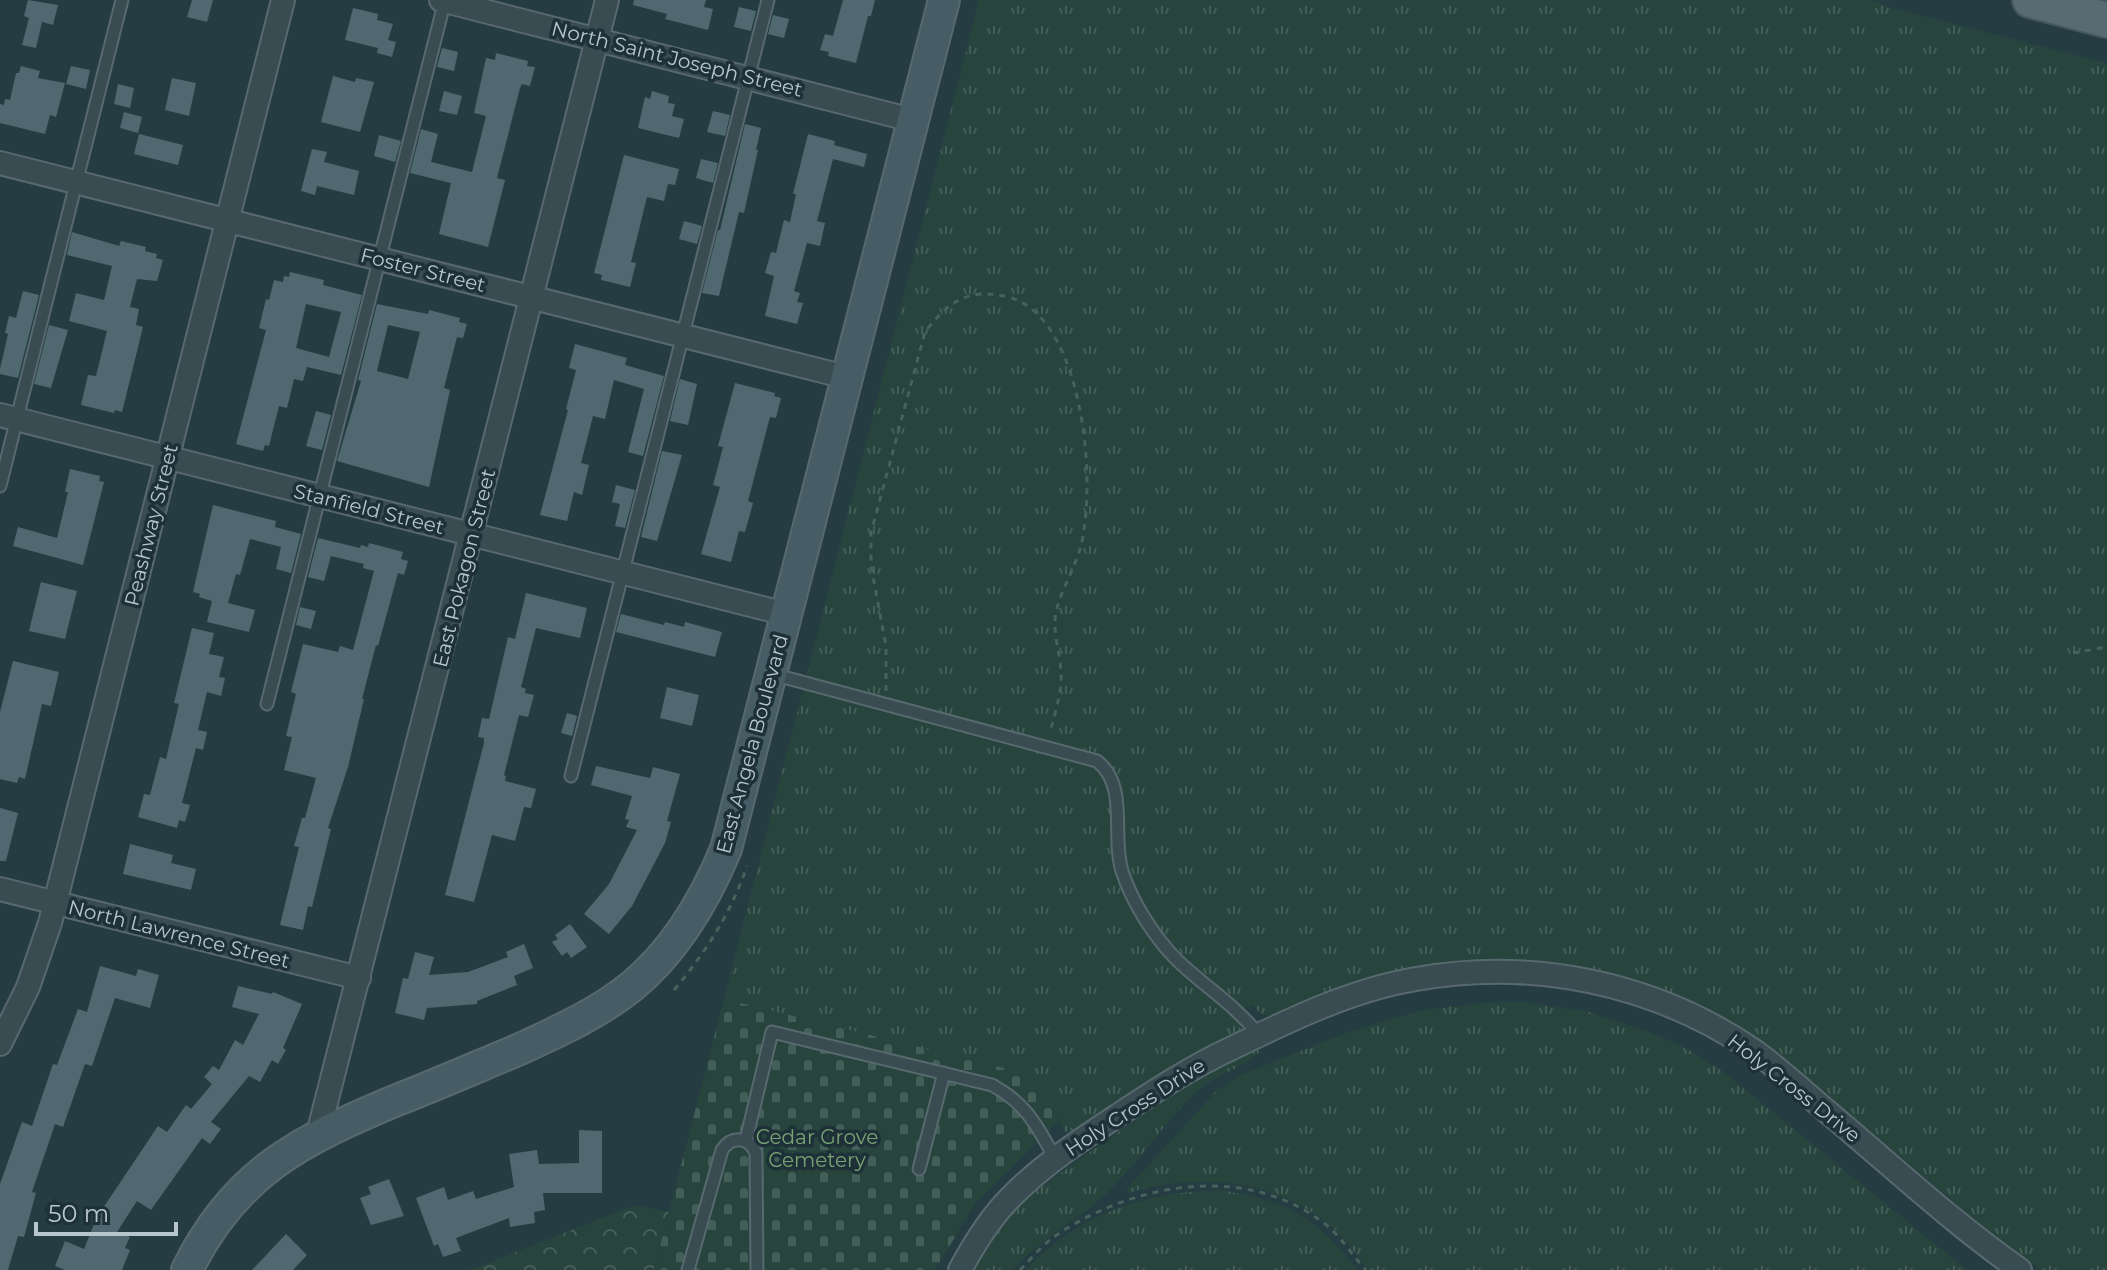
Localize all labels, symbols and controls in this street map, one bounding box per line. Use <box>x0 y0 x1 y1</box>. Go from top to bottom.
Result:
street label: North Saint Joseph Street <box>549 16 805 102</box>
street label: Foster Street <box>358 243 488 297</box>
street label: Peashway Street <box>119 442 183 608</box>
street label: East Pokagon Street <box>428 466 500 670</box>
street label: Stanfield Street <box>291 479 447 539</box>
street label: East Angela Boulevard <box>711 632 793 856</box>
street label: North Lawrence Street <box>66 895 292 973</box>
street label: Holy Cross Drive <box>1723 1029 1865 1147</box>
street label: Holy Cross Drive <box>1061 1053 1209 1161</box>
park label: Cedar Grove Cemetery <box>756 1125 878 1172</box>
scale bar <box>36 1186 176 1236</box>
text: 50 m <box>48 1199 109 1228</box>

